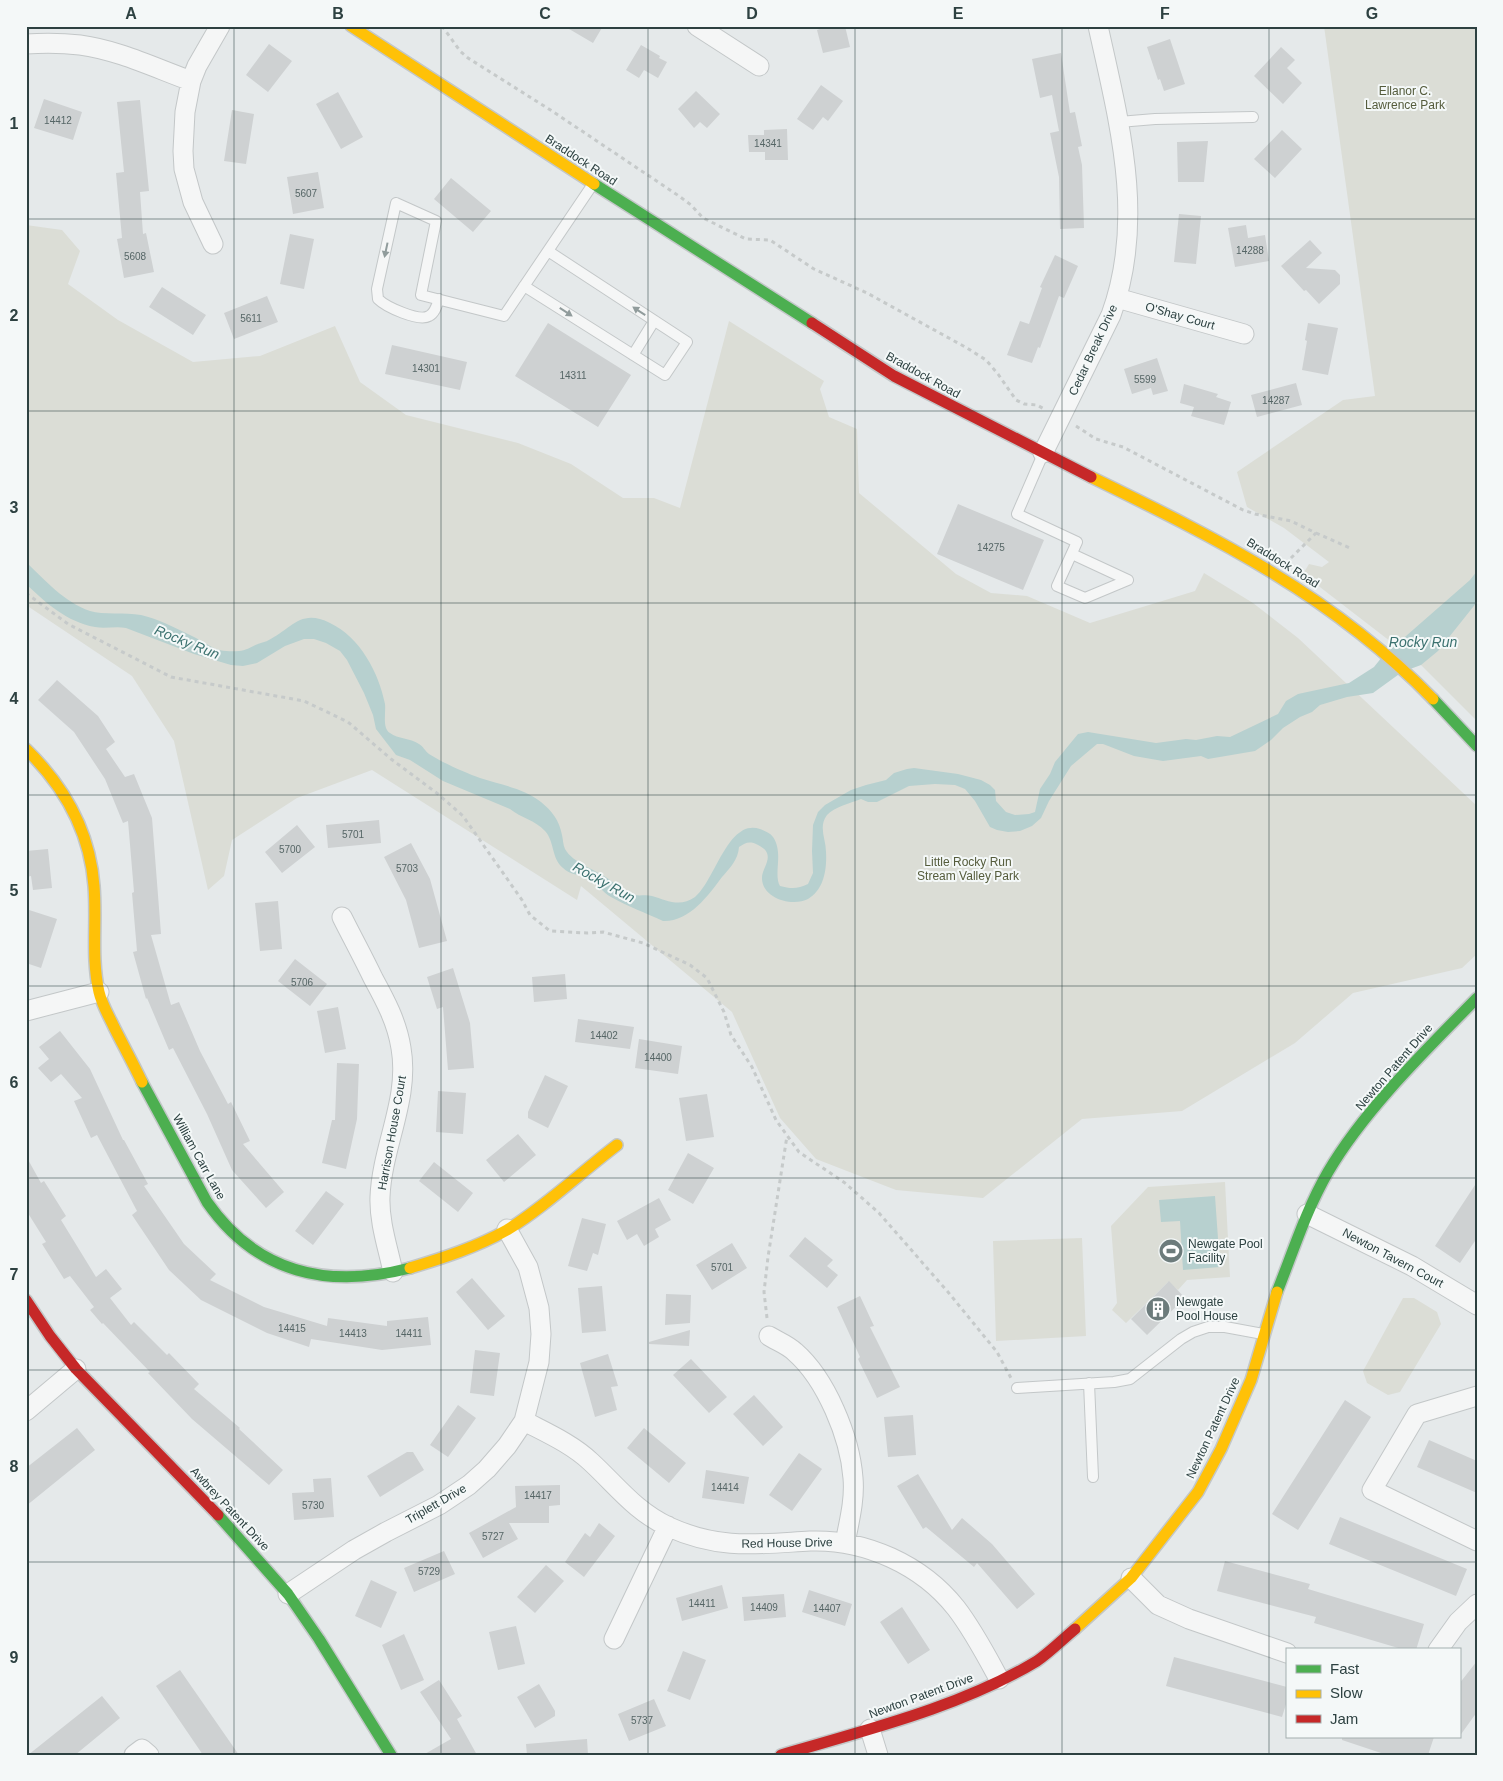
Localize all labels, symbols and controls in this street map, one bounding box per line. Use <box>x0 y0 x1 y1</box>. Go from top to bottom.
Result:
text: A <box>125 5 137 22</box>
text: B <box>332 5 344 22</box>
text: C <box>539 5 551 22</box>
text: D <box>746 5 758 22</box>
text: E <box>953 5 964 22</box>
text: F <box>1160 5 1170 22</box>
text: G <box>1366 5 1378 22</box>
park label: Ellanor C. Lawrence Park <box>1365 84 1446 112</box>
text: 1 <box>10 115 19 132</box>
house number: 14412 <box>44 115 72 126</box>
street label: Braddock Road <box>543 132 619 188</box>
house number: 14341 <box>754 138 782 149</box>
house number: 5607 <box>295 188 318 199</box>
one-way arrow <box>381 243 389 259</box>
house number: 14288 <box>1236 245 1264 256</box>
house number: 5608 <box>124 251 147 262</box>
street label: O'Shay Court <box>1144 299 1217 333</box>
street label: Cedar Break Drive <box>1066 302 1120 398</box>
one-way arrow <box>633 306 646 316</box>
text: 2 <box>10 307 19 324</box>
one-way arrow <box>559 307 572 317</box>
house number: 5611 <box>240 313 262 324</box>
street label: Braddock Road <box>883 349 963 401</box>
house number: 14301 <box>412 363 440 374</box>
house number: 14311 <box>559 370 587 381</box>
house number: 5599 <box>1134 374 1157 385</box>
house number: 14287 <box>1262 395 1290 406</box>
text: 3 <box>10 499 19 516</box>
street label: Braddock Road <box>1244 535 1322 591</box>
house number: 14275 <box>977 542 1005 553</box>
water label: Rocky Run <box>152 622 222 662</box>
water label: Rocky Run <box>1389 634 1457 650</box>
text: 4 <box>10 690 19 707</box>
house number: 5701 <box>342 829 365 840</box>
house number: 5700 <box>279 844 302 855</box>
park label: Little Rocky Run Stream Valley Park <box>917 855 1020 883</box>
water label: Rocky Run <box>570 858 638 906</box>
house number: 5703 <box>396 863 419 874</box>
text: 5 <box>10 882 19 899</box>
house number: 5706 <box>291 977 314 988</box>
street label: Newton Patent Drive <box>1353 1021 1436 1113</box>
house number: 14402 <box>590 1030 618 1041</box>
house number: 14400 <box>644 1052 672 1063</box>
text: 6 <box>10 1074 19 1091</box>
street label: Harrison House Court <box>375 1074 409 1191</box>
street label: William Carr Lane <box>170 1112 228 1202</box>
street label: Newton Tavern Court <box>1340 1225 1447 1291</box>
place label: Newgate Pool Facility <box>1188 1237 1263 1265</box>
sports icon: Newgate Pool Facility <box>1158 1238 1184 1264</box>
house number: 5701 <box>711 1262 734 1273</box>
text: 7 <box>10 1266 19 1283</box>
place label: Newgate Pool House <box>1176 1295 1238 1323</box>
building icon: Newgate Pool House <box>1145 1296 1171 1322</box>
house number: 14415 <box>278 1323 306 1334</box>
house number: 14413 <box>339 1328 367 1339</box>
house number: 14411 <box>395 1328 423 1339</box>
street label: Newton Patent Drive <box>1183 1375 1243 1481</box>
text: 8 <box>10 1458 19 1475</box>
street label: Awbrey Patent Drive <box>188 1464 273 1554</box>
street label: Triplett Drive <box>403 1481 469 1527</box>
house number: 14414 <box>711 1482 739 1493</box>
house number: 14417 <box>524 1490 552 1501</box>
house number: 5730 <box>302 1500 325 1511</box>
house number: 5727 <box>482 1531 505 1542</box>
street label: Red House Drive <box>741 1535 833 1551</box>
house number: 5729 <box>418 1566 441 1577</box>
house number: 14411 <box>688 1598 716 1609</box>
house number: 14409 <box>750 1602 778 1613</box>
house number: 14407 <box>813 1603 841 1614</box>
legend <box>1286 1648 1460 1738</box>
text: 9 <box>10 1649 19 1666</box>
text: Fast <box>1330 1660 1360 1677</box>
street label: Newton Patent Drive <box>867 1670 975 1721</box>
text: Slow <box>1330 1684 1363 1701</box>
text: Jam <box>1330 1710 1358 1727</box>
house number: 5737 <box>631 1715 654 1726</box>

